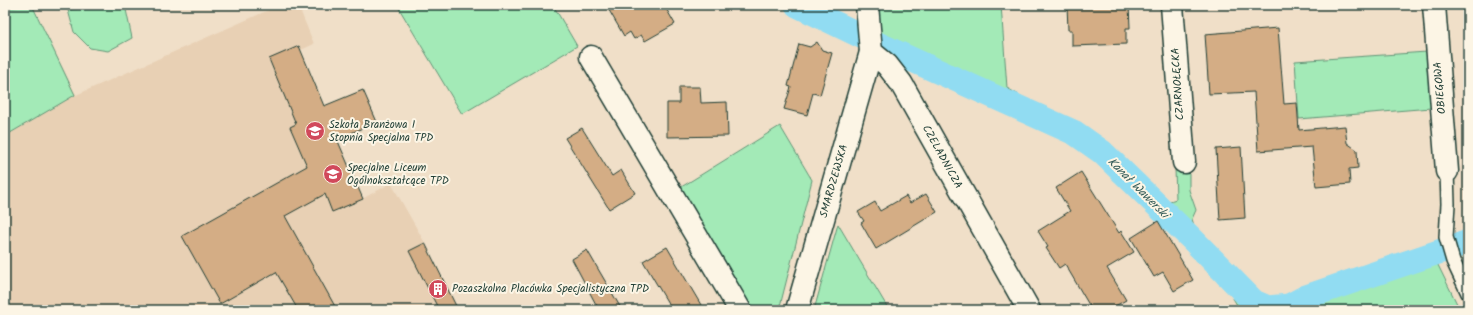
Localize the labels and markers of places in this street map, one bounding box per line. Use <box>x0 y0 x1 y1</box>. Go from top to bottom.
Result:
place label: Szkoła Branżowa I Stopnia Specjalna TPD <box>329 116 433 147</box>
school or university icon: Szkoła Branżowa I Stopnia Specjalna TPD <box>304 120 326 142</box>
place label: Specjalne Liceum Ogólnokształcące TPD <box>347 159 449 190</box>
school or university icon: Specjalne Liceum Ogólnokształcące TPD <box>322 163 344 185</box>
building icon: Pozaszkolna Placówka Specjalistyczna TPD <box>427 278 449 300</box>
place label: Pozaszkolna Placówka Specjalistyczna TPD <box>452 280 649 298</box>

